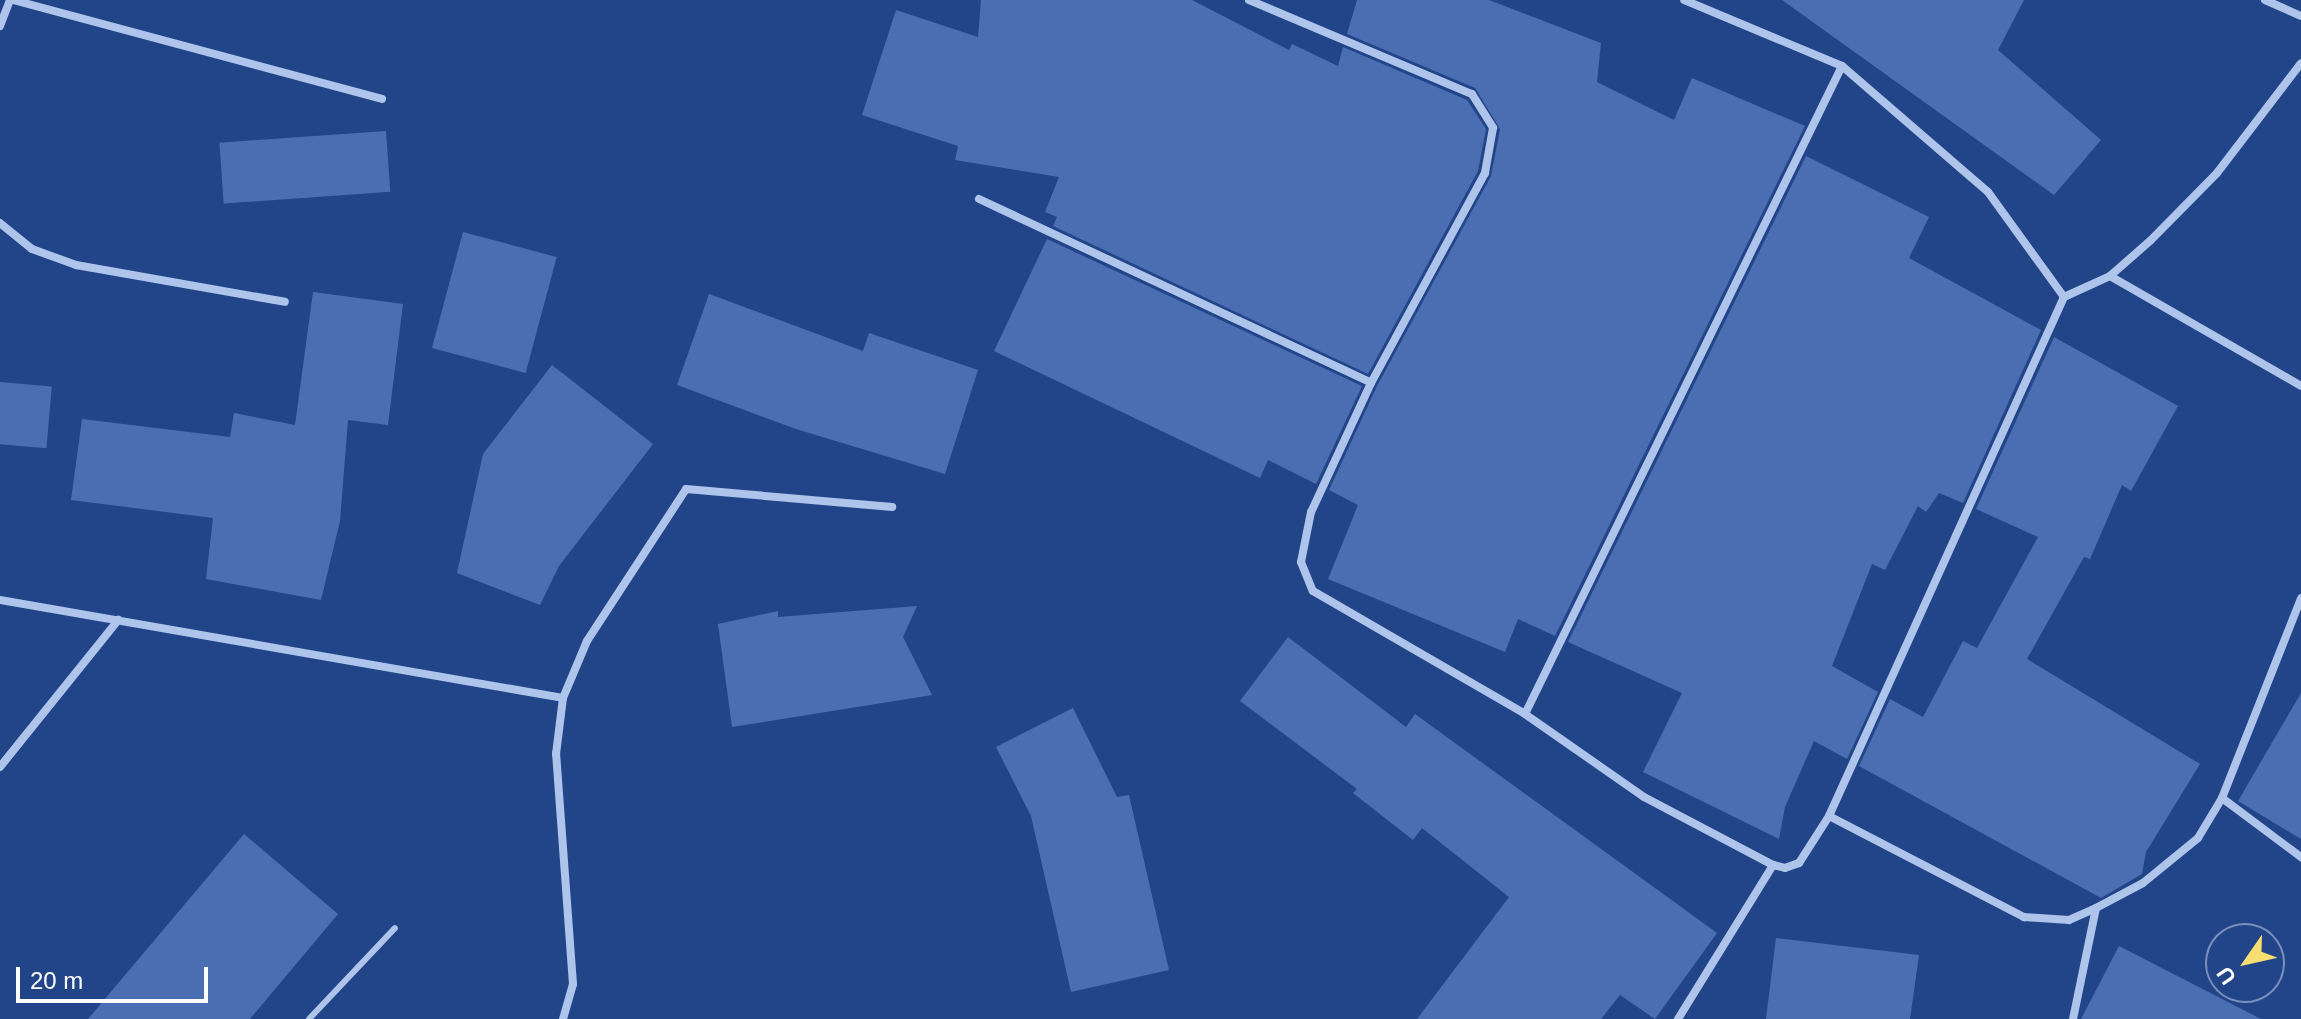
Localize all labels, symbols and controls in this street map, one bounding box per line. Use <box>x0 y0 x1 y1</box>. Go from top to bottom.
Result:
north arrow <box>2205 923 2285 1003</box>
scale bar <box>20 951 212 1001</box>
text: U <box>2212 962 2241 989</box>
text: 20 m <box>30 967 83 994</box>

